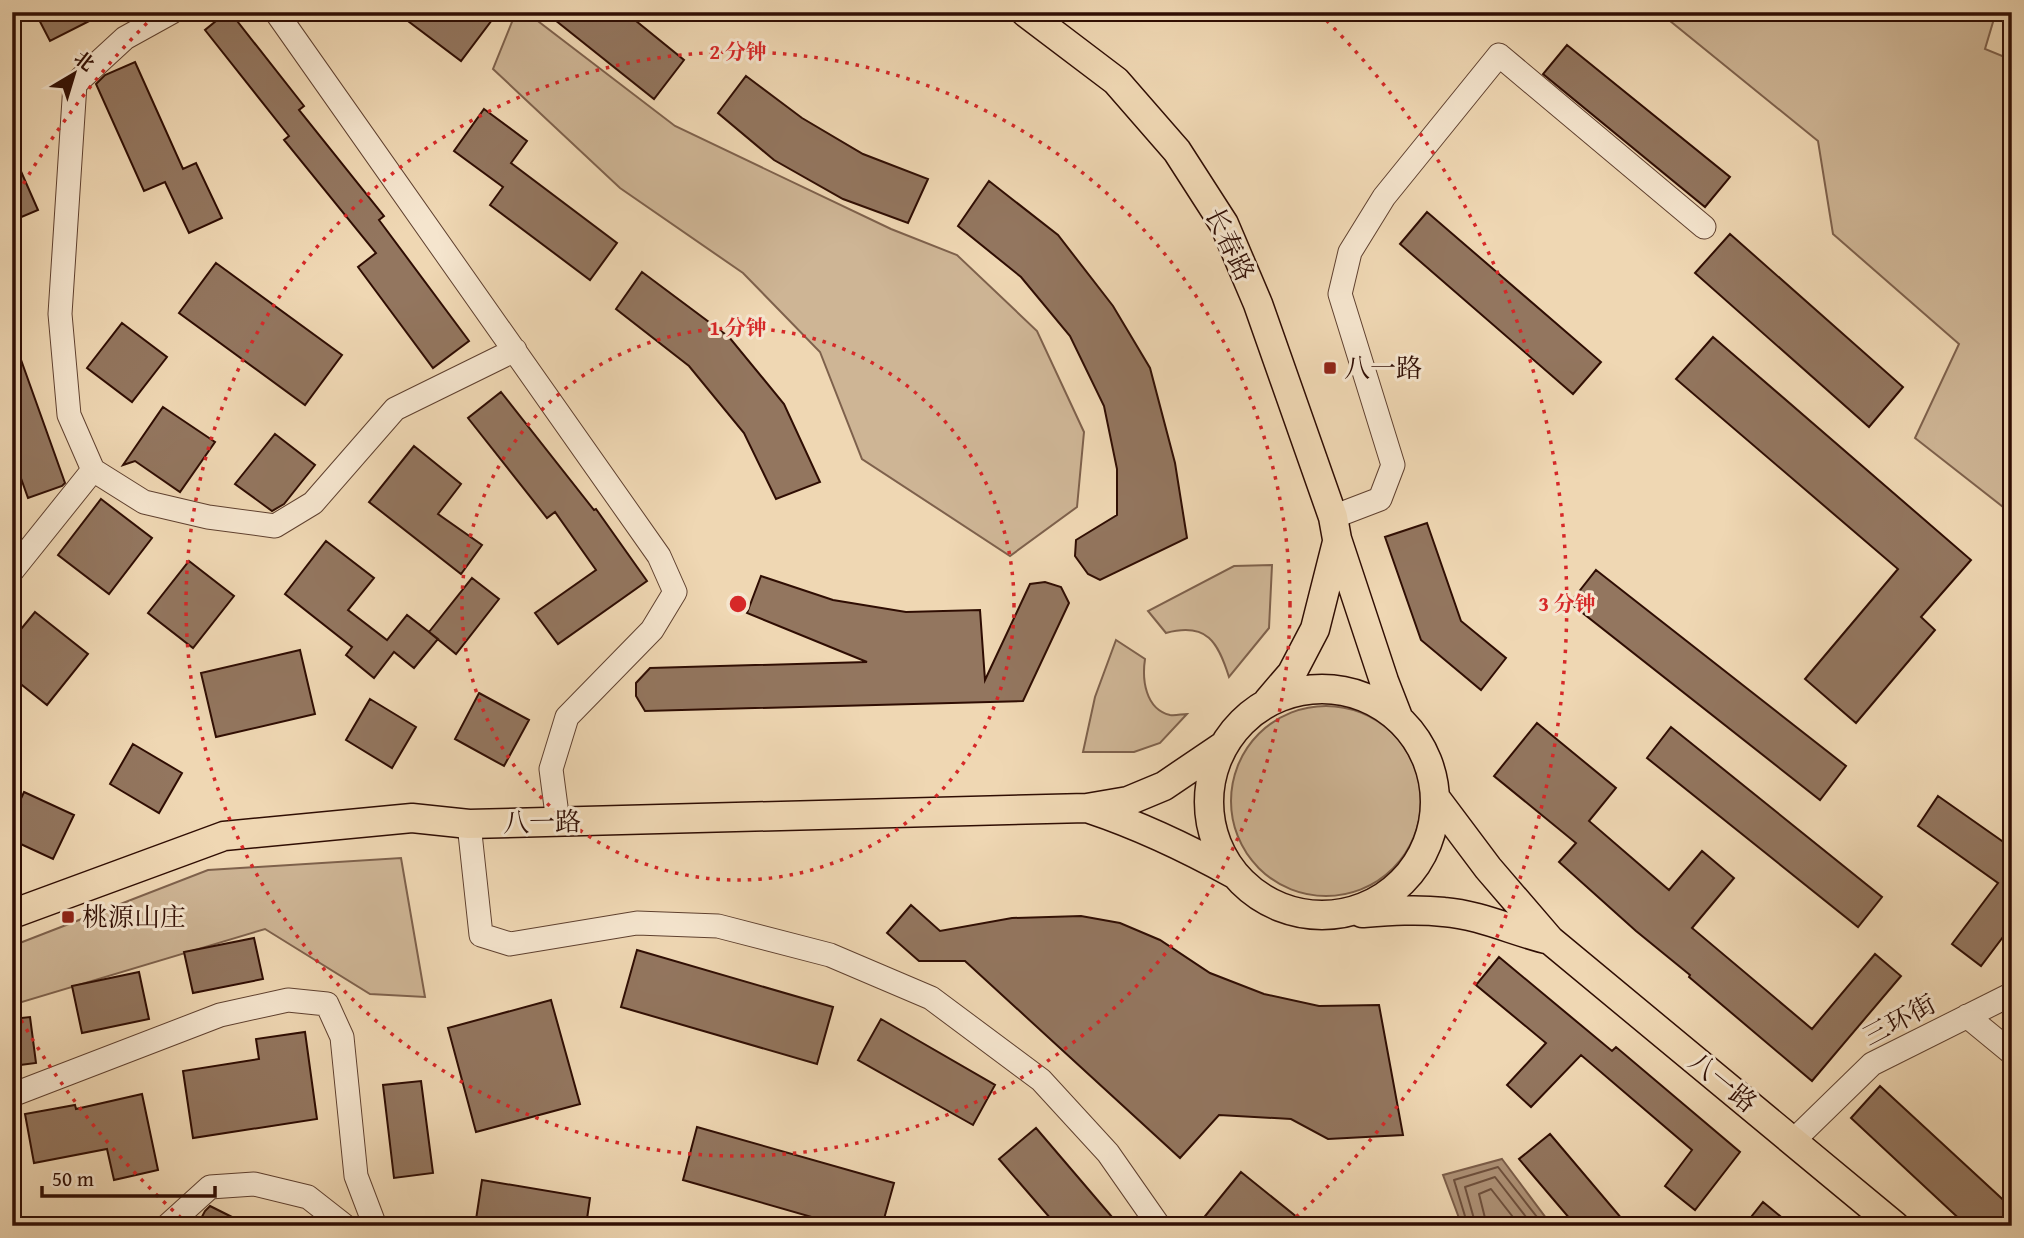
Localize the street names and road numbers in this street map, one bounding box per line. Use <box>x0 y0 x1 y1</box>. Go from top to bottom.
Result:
street label: 长春路 <box>1196 200 1265 287</box>
street label: 八一路 <box>503 801 581 842</box>
street label: 三环街 <box>1855 984 1942 1055</box>
street label: 八一路 <box>1681 1042 1766 1121</box>

